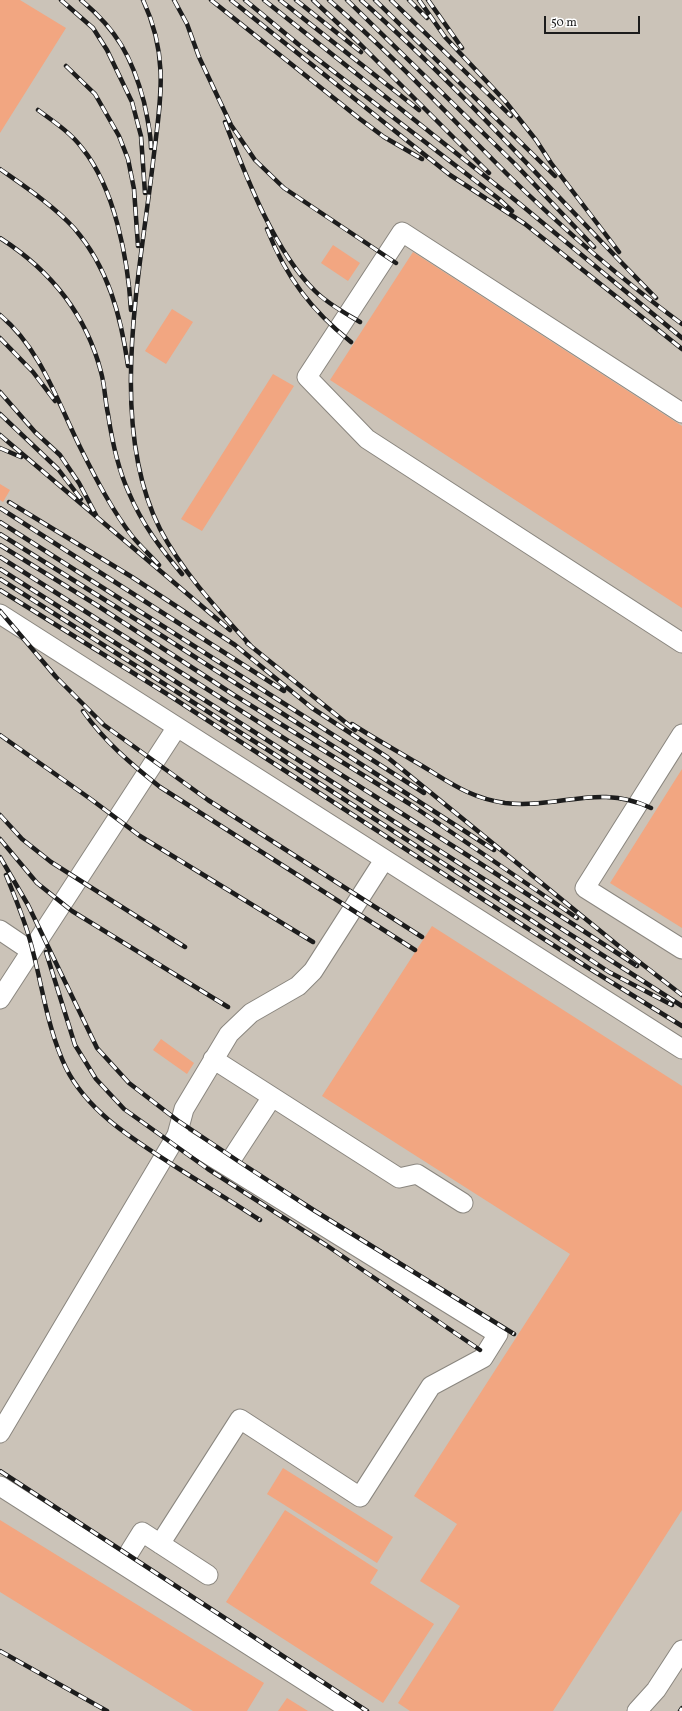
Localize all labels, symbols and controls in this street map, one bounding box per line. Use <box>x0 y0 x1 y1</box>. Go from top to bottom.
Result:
scale bar <box>546 8 642 34</box>
text: 50 m <box>551 15 577 31</box>

